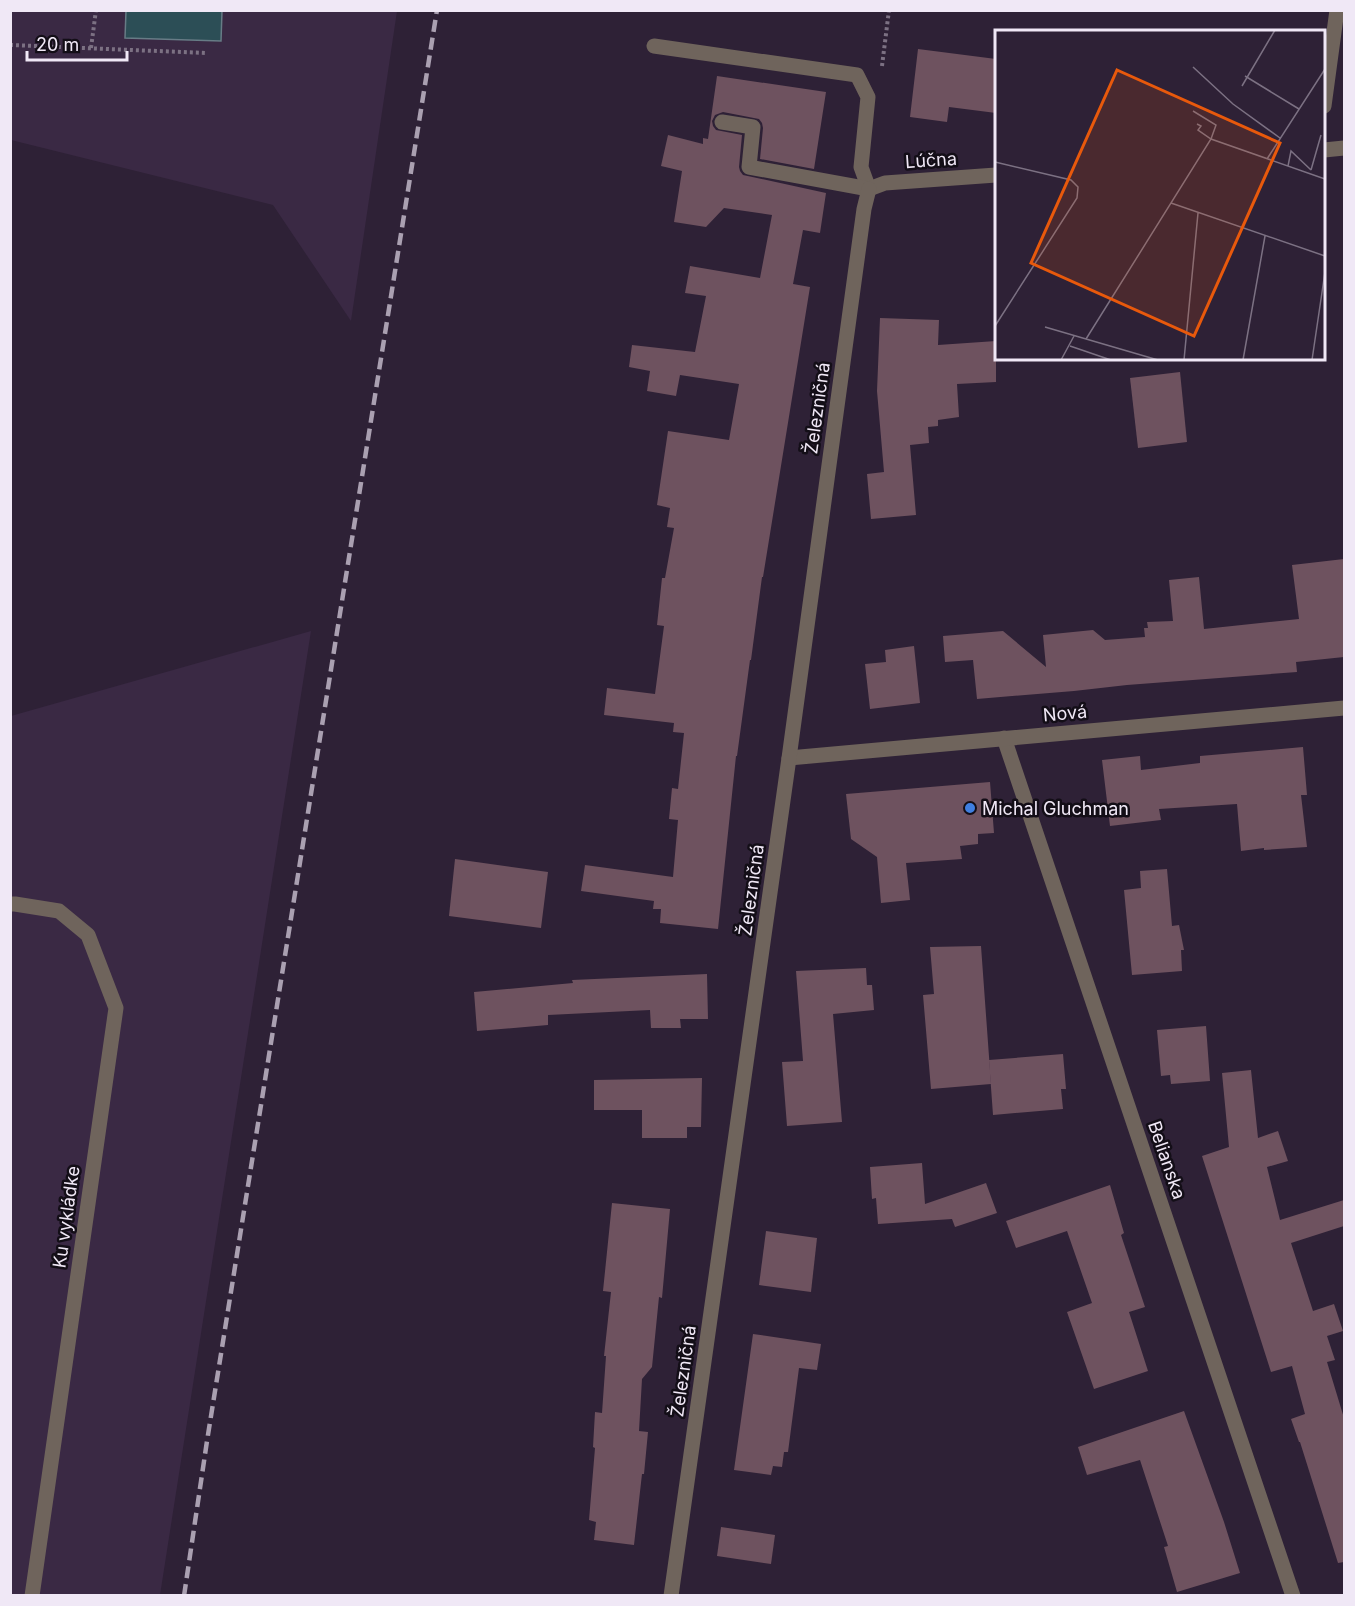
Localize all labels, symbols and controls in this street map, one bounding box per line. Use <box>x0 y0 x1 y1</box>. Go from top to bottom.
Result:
scale bar <box>27 24 128 62</box>
inset map <box>995 30 1325 360</box>
text: 20 m <box>36 34 79 55</box>
street label: Lúčna <box>904 148 958 172</box>
street label: Železničná <box>799 361 834 455</box>
street label: Nová <box>1042 701 1088 725</box>
place label: Michal Gluchman <box>982 798 1129 819</box>
marker: Michal Gluchman <box>963 801 977 815</box>
street label: Železničná <box>733 843 768 937</box>
street label: Belianska <box>1144 1118 1190 1202</box>
street label: Ku vykládke <box>48 1165 84 1269</box>
street label: Železničná <box>665 1324 700 1418</box>

